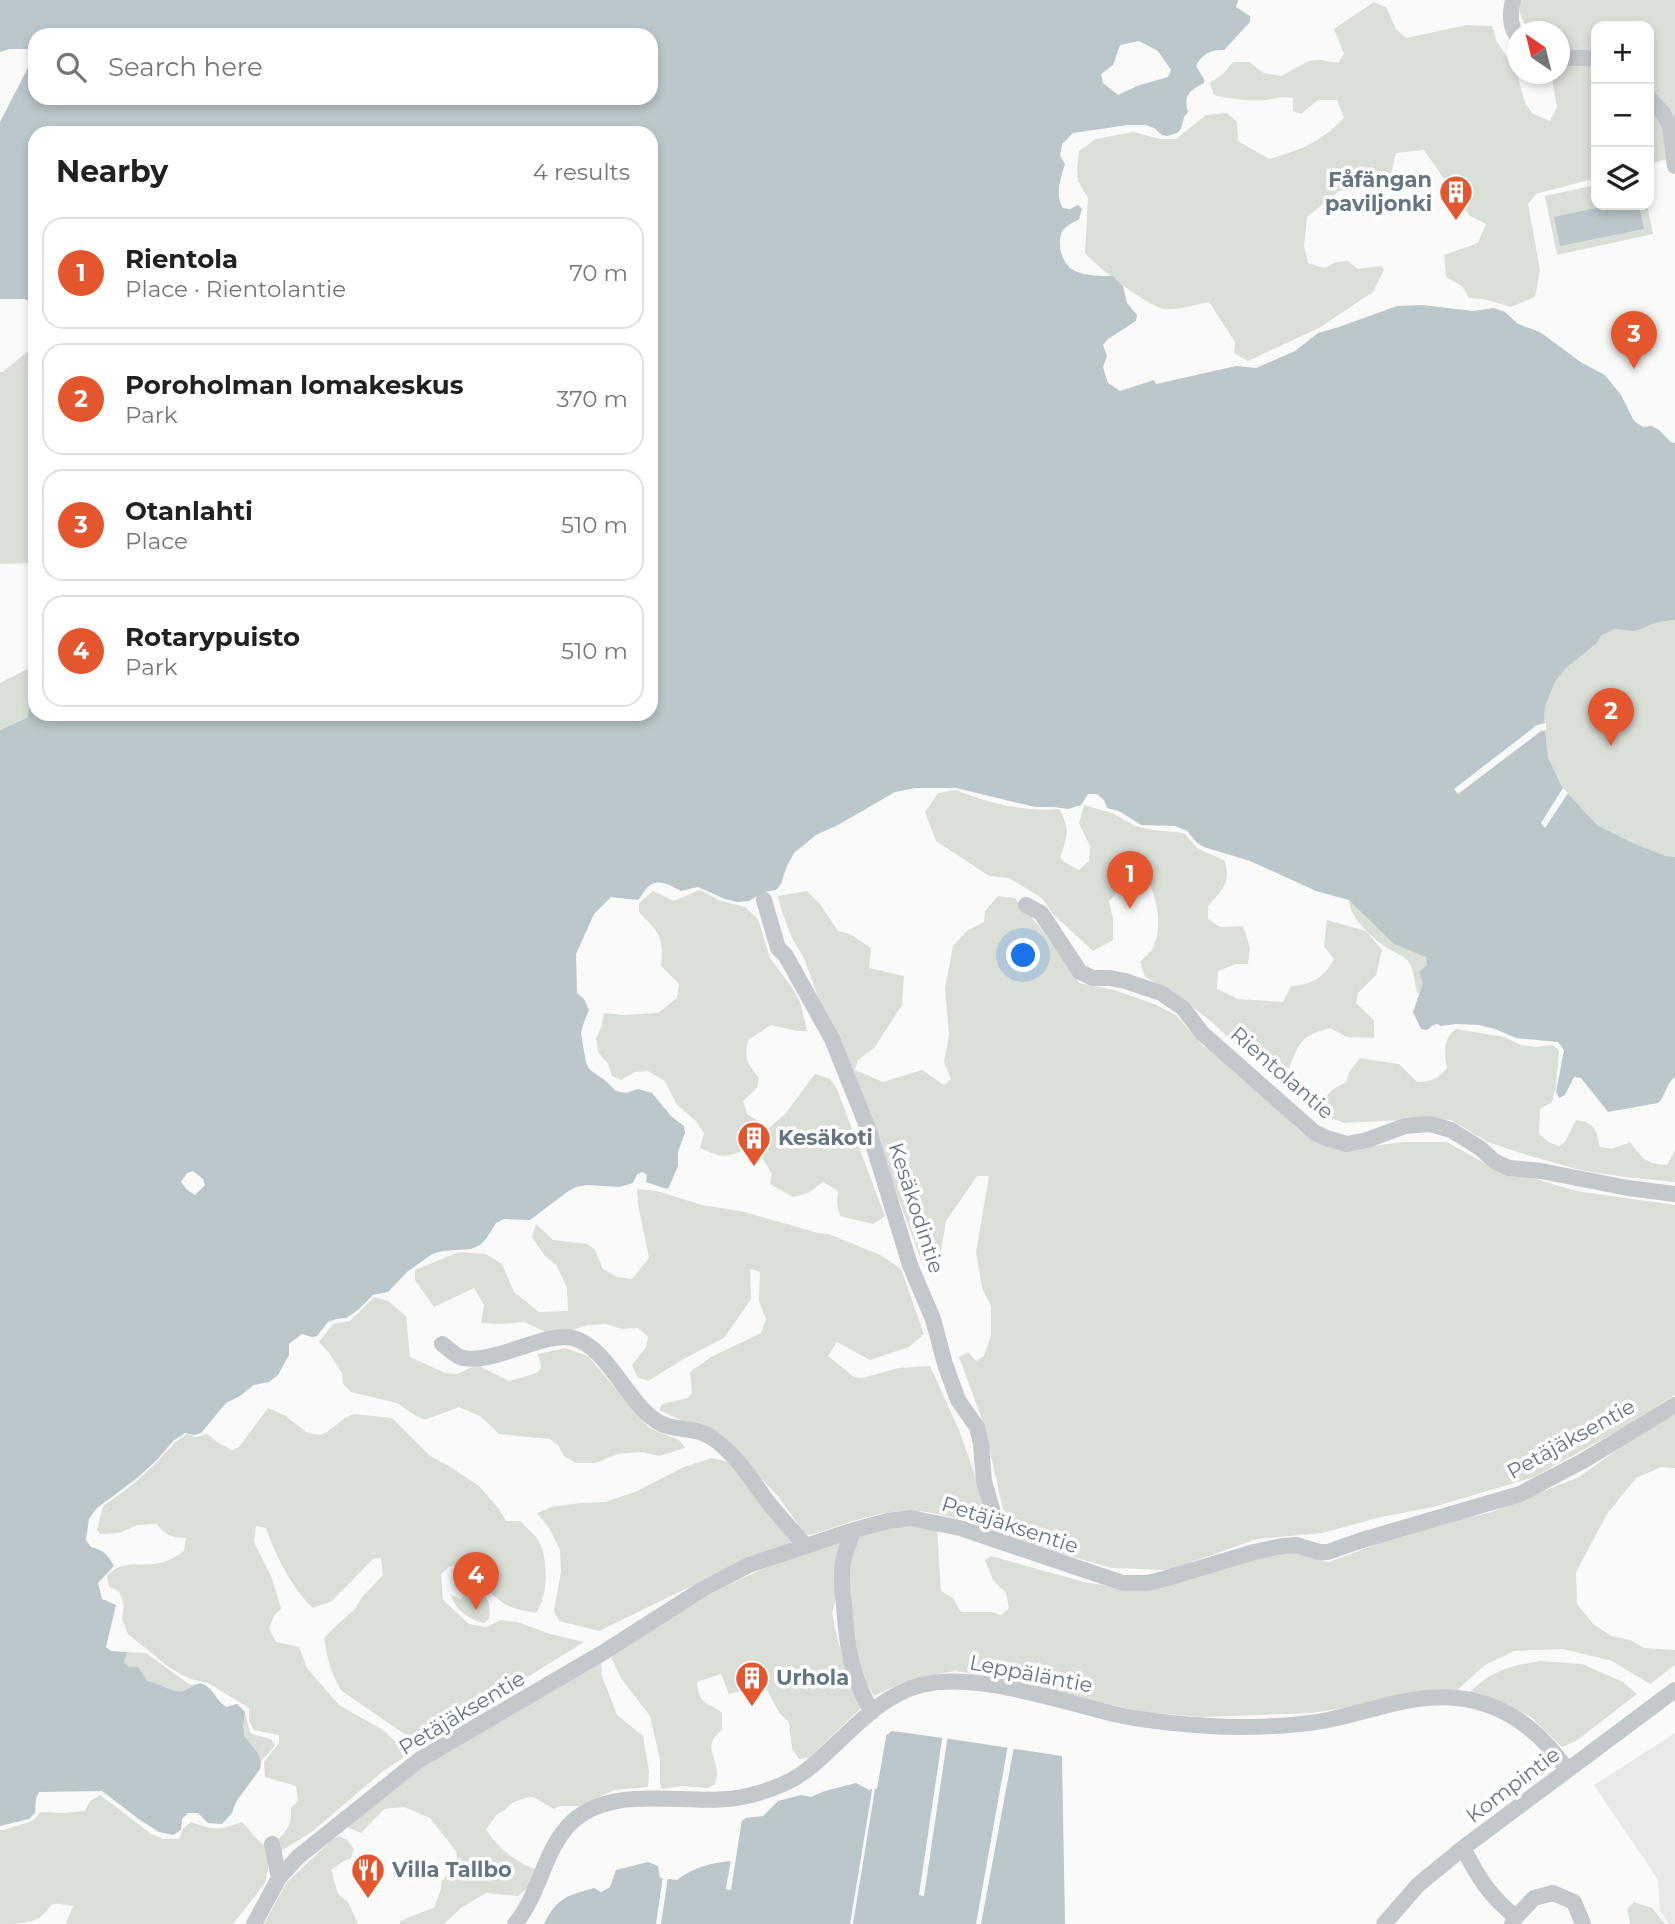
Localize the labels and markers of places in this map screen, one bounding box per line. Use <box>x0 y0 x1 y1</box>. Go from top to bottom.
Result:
place label: Fåfängan paviljonki <box>1325 167 1432 216</box>
building icon: Fåfängan paviljonki <box>1437 173 1475 222</box>
pin: 3 <box>1611 311 1657 369</box>
pin: 2 <box>1588 688 1634 746</box>
pin: 1 <box>1107 851 1153 909</box>
building icon: Kesäkoti <box>735 1119 773 1168</box>
place label: Kesäkoti <box>778 1125 873 1150</box>
pin: 4 <box>453 1552 499 1610</box>
building icon: Urhola <box>733 1659 771 1708</box>
place label: Urhola <box>776 1665 849 1690</box>
restaurant icon: Villa Tallbo <box>349 1851 387 1900</box>
place label: Villa Tallbo <box>391 1857 512 1882</box>

